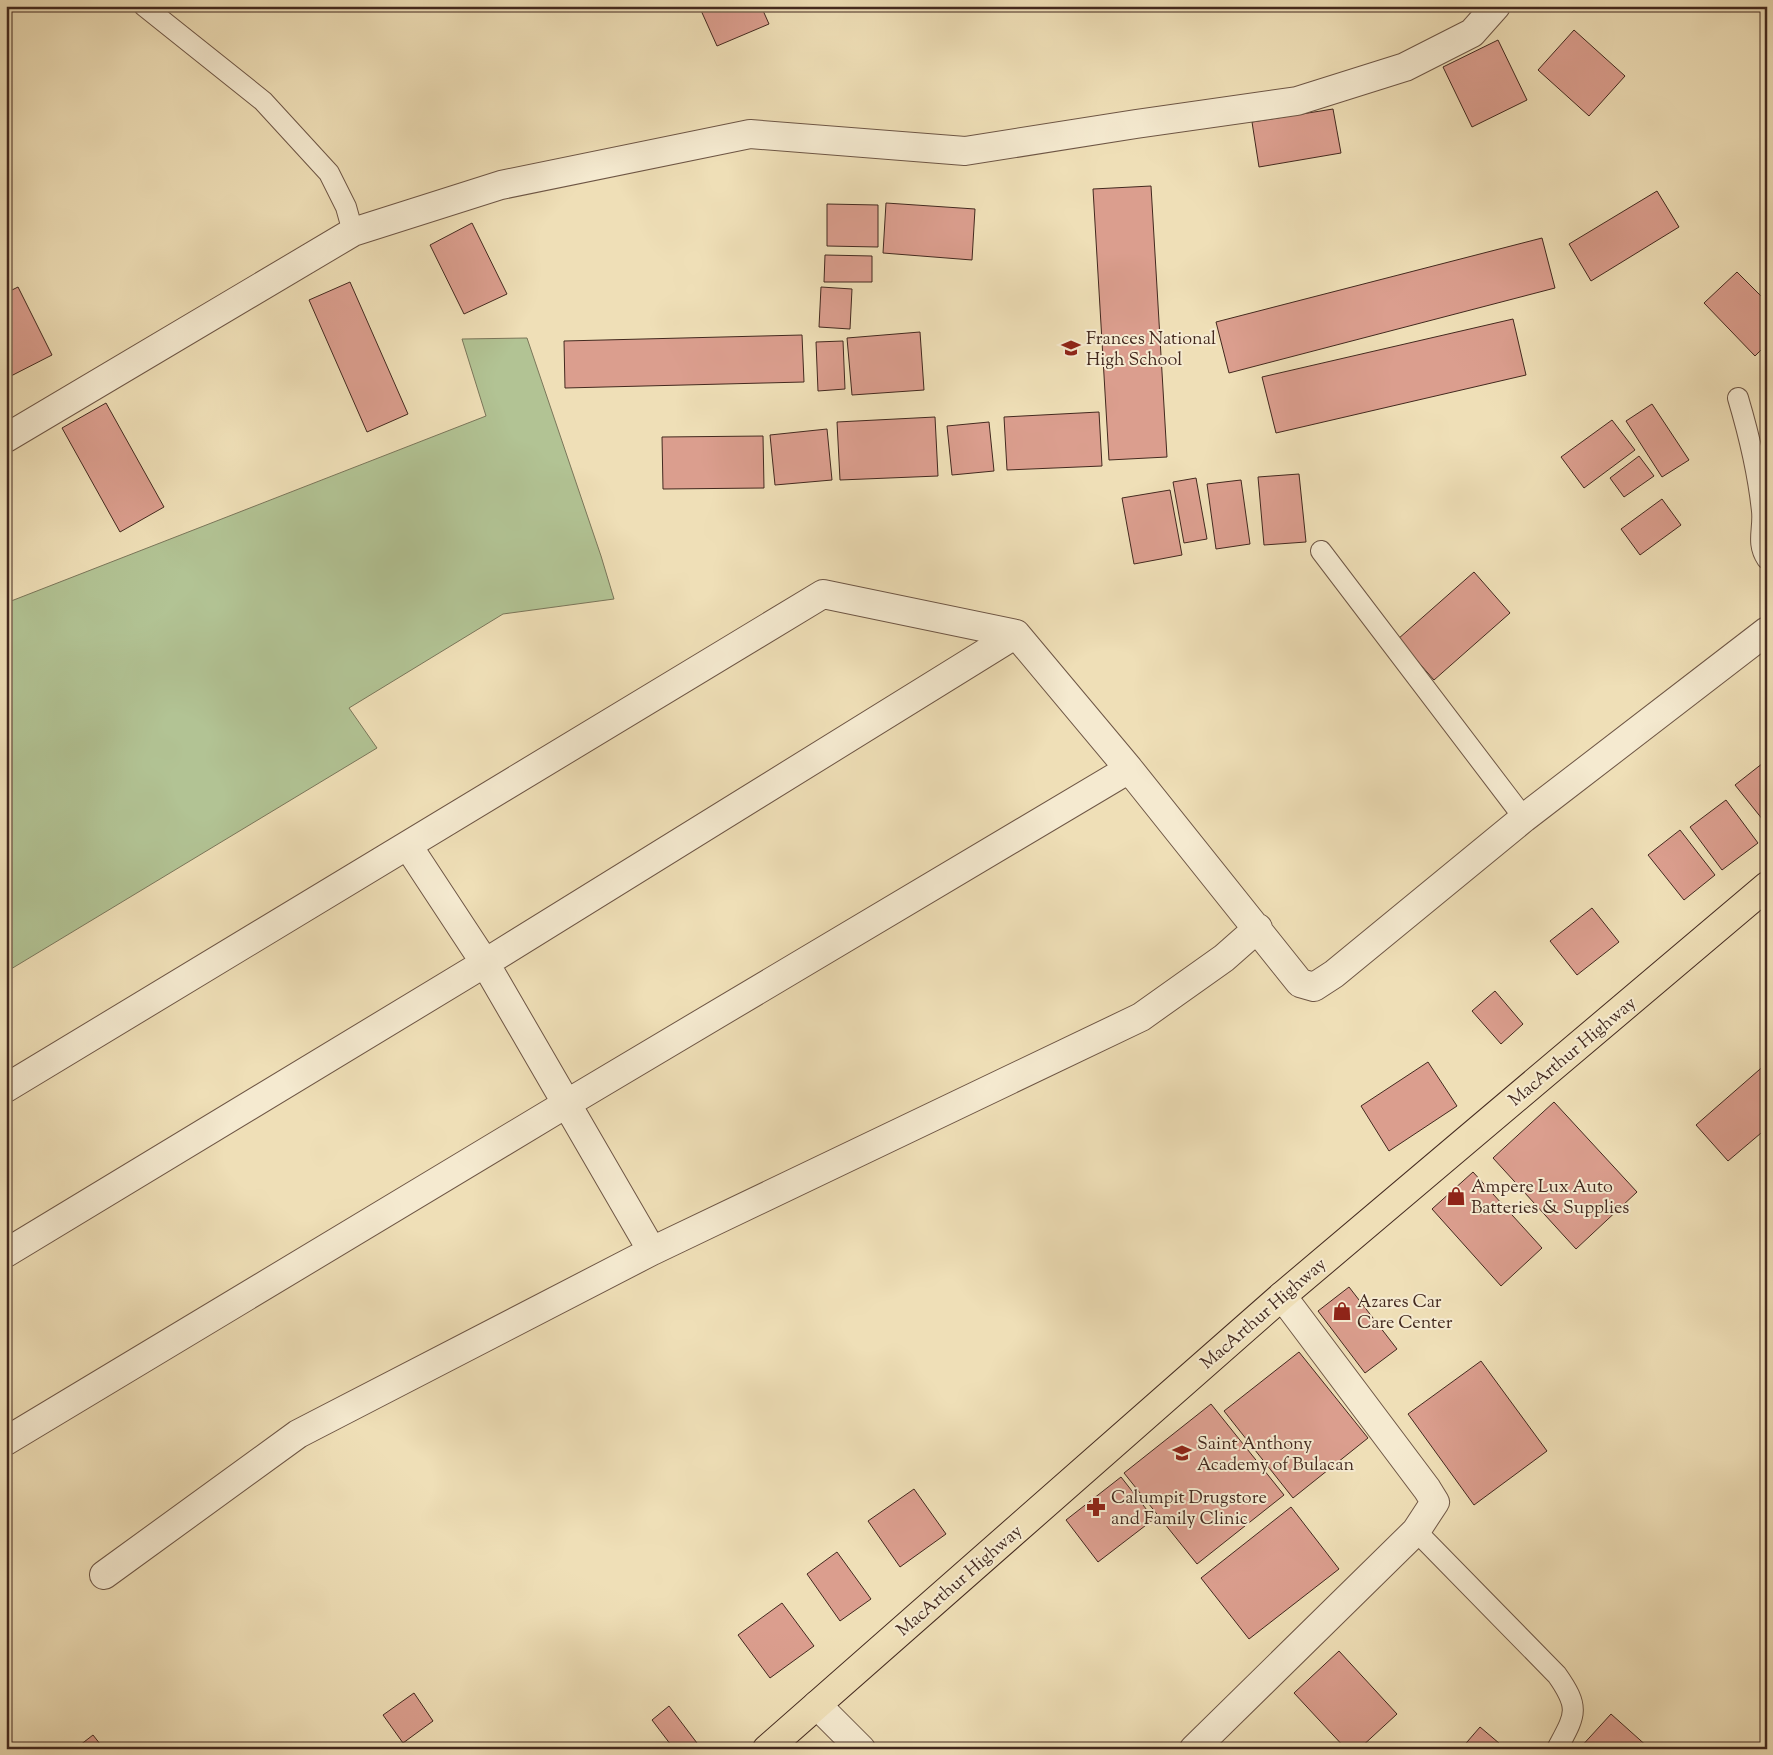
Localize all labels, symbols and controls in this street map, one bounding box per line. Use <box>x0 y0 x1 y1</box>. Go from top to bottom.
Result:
place label: Frances National High School <box>1086 327 1216 374</box>
school or university icon: Frances National High School <box>1060 337 1082 359</box>
street label: MacArthur Highway <box>1504 991 1643 1114</box>
place label: Ampere Lux Auto Batteries & Supplies <box>1471 1175 1629 1222</box>
shop icon: Ampere Lux Auto Batteries & Supplies <box>1445 1185 1467 1207</box>
street label: MacArthur Highway <box>1196 1252 1333 1377</box>
place label: Azares Car Care Center <box>1357 1290 1453 1337</box>
shop icon: Azares Car Care Center <box>1331 1300 1353 1322</box>
place label: Saint Anthony Academy of Bulacan <box>1197 1432 1355 1479</box>
school or university icon: Saint Anthony Academy of Bulacan <box>1171 1442 1193 1464</box>
place label: Calumpit Drugstore and Family Clinic <box>1111 1486 1267 1533</box>
pharmacy icon: Calumpit Drugstore and Family Clinic <box>1085 1496 1107 1518</box>
street label: MacArthur Highway <box>892 1519 1029 1644</box>

